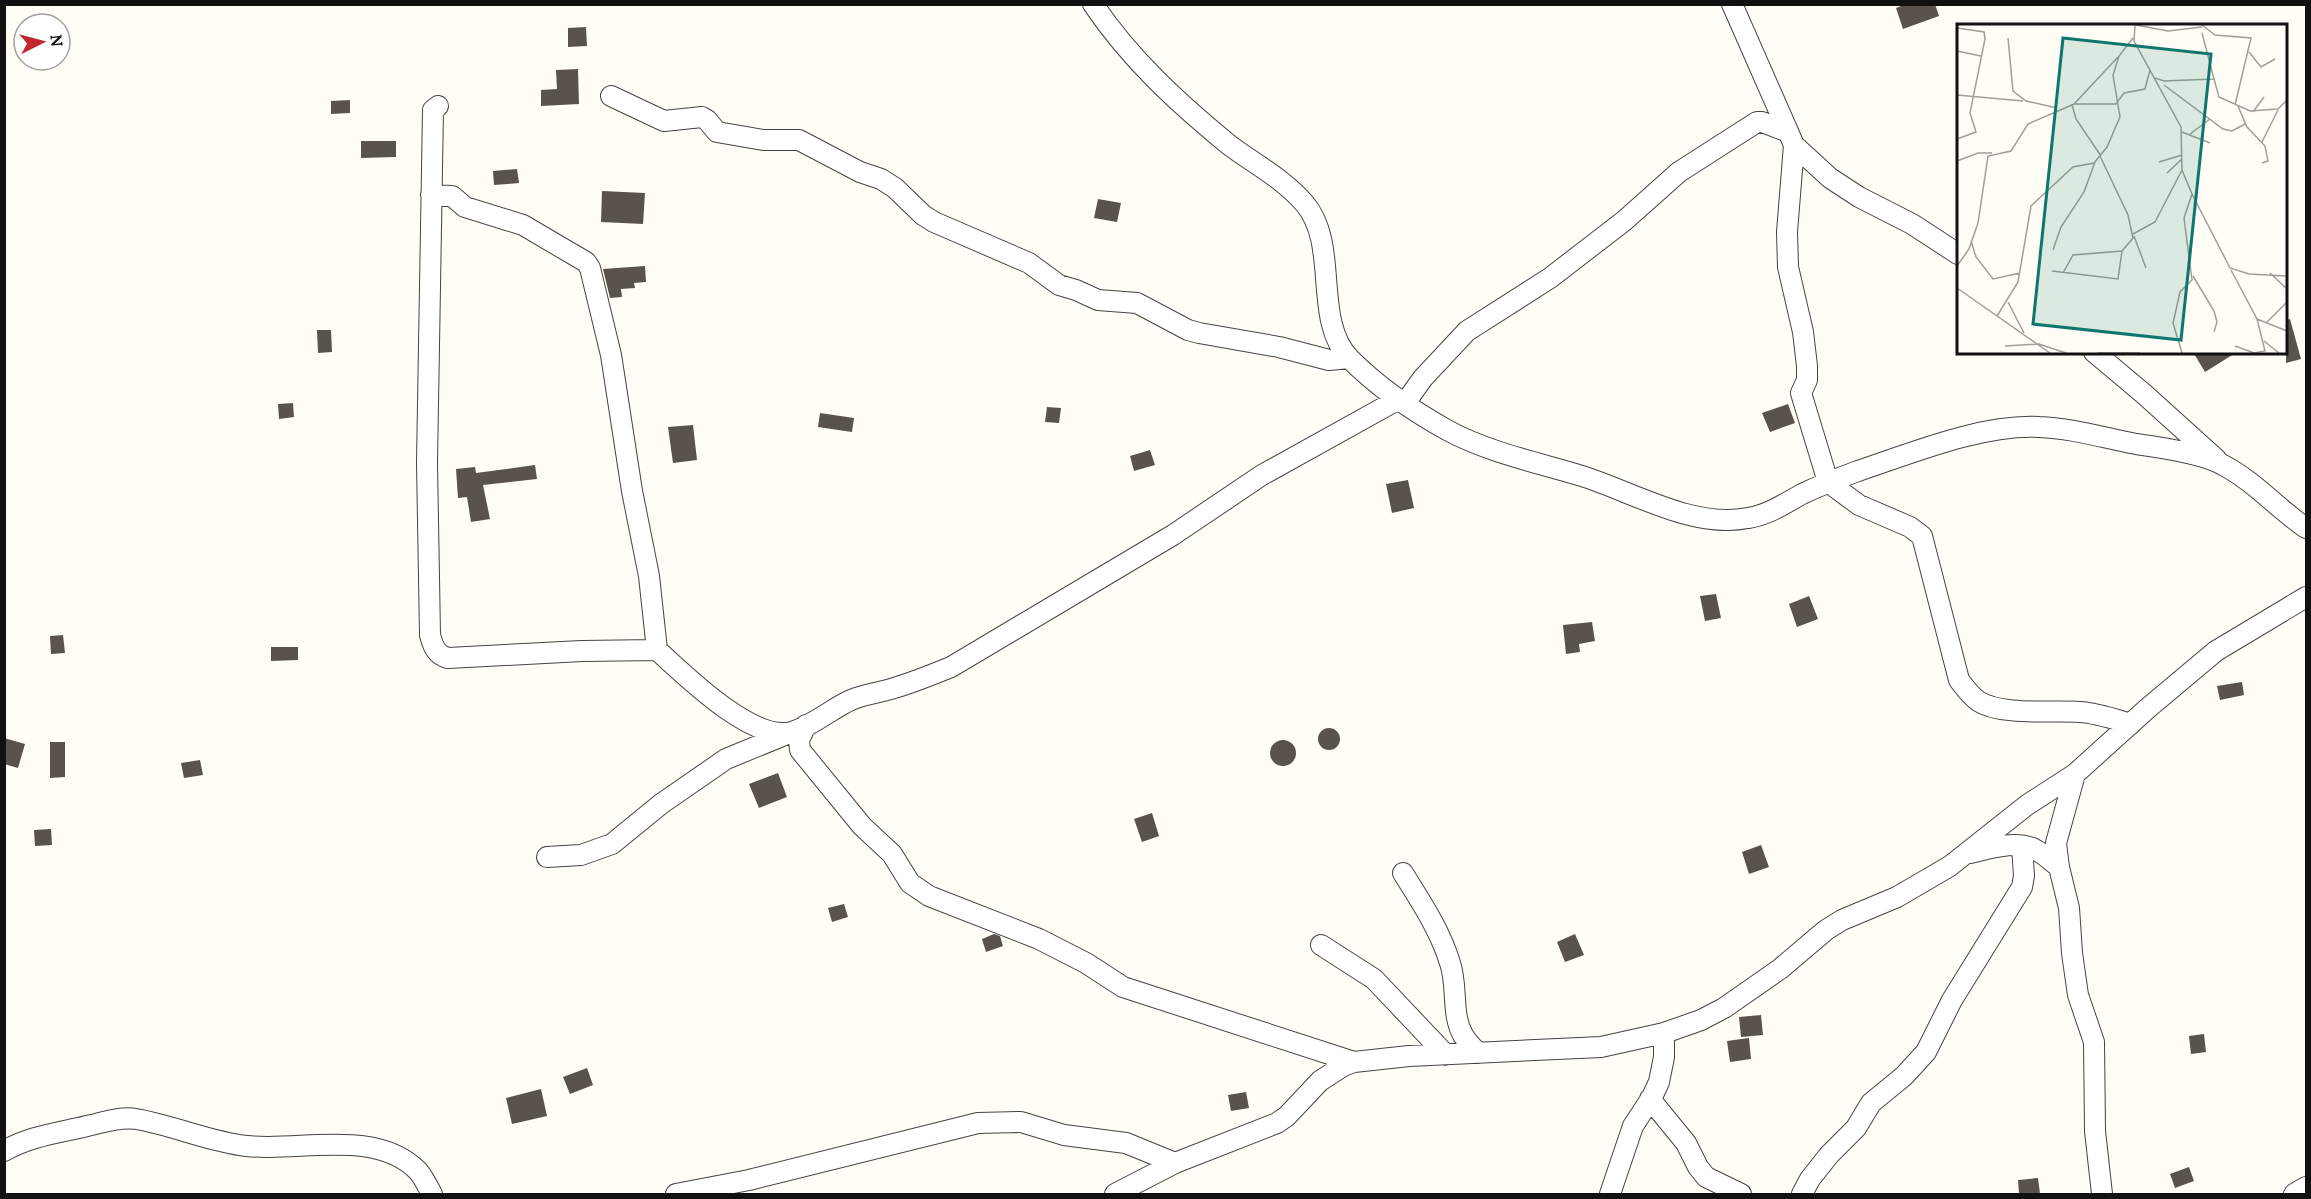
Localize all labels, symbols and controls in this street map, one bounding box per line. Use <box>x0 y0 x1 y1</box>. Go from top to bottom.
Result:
north arrow <box>12 12 72 72</box>
inset map <box>1957 24 2287 354</box>
text: N <box>46 33 68 48</box>

